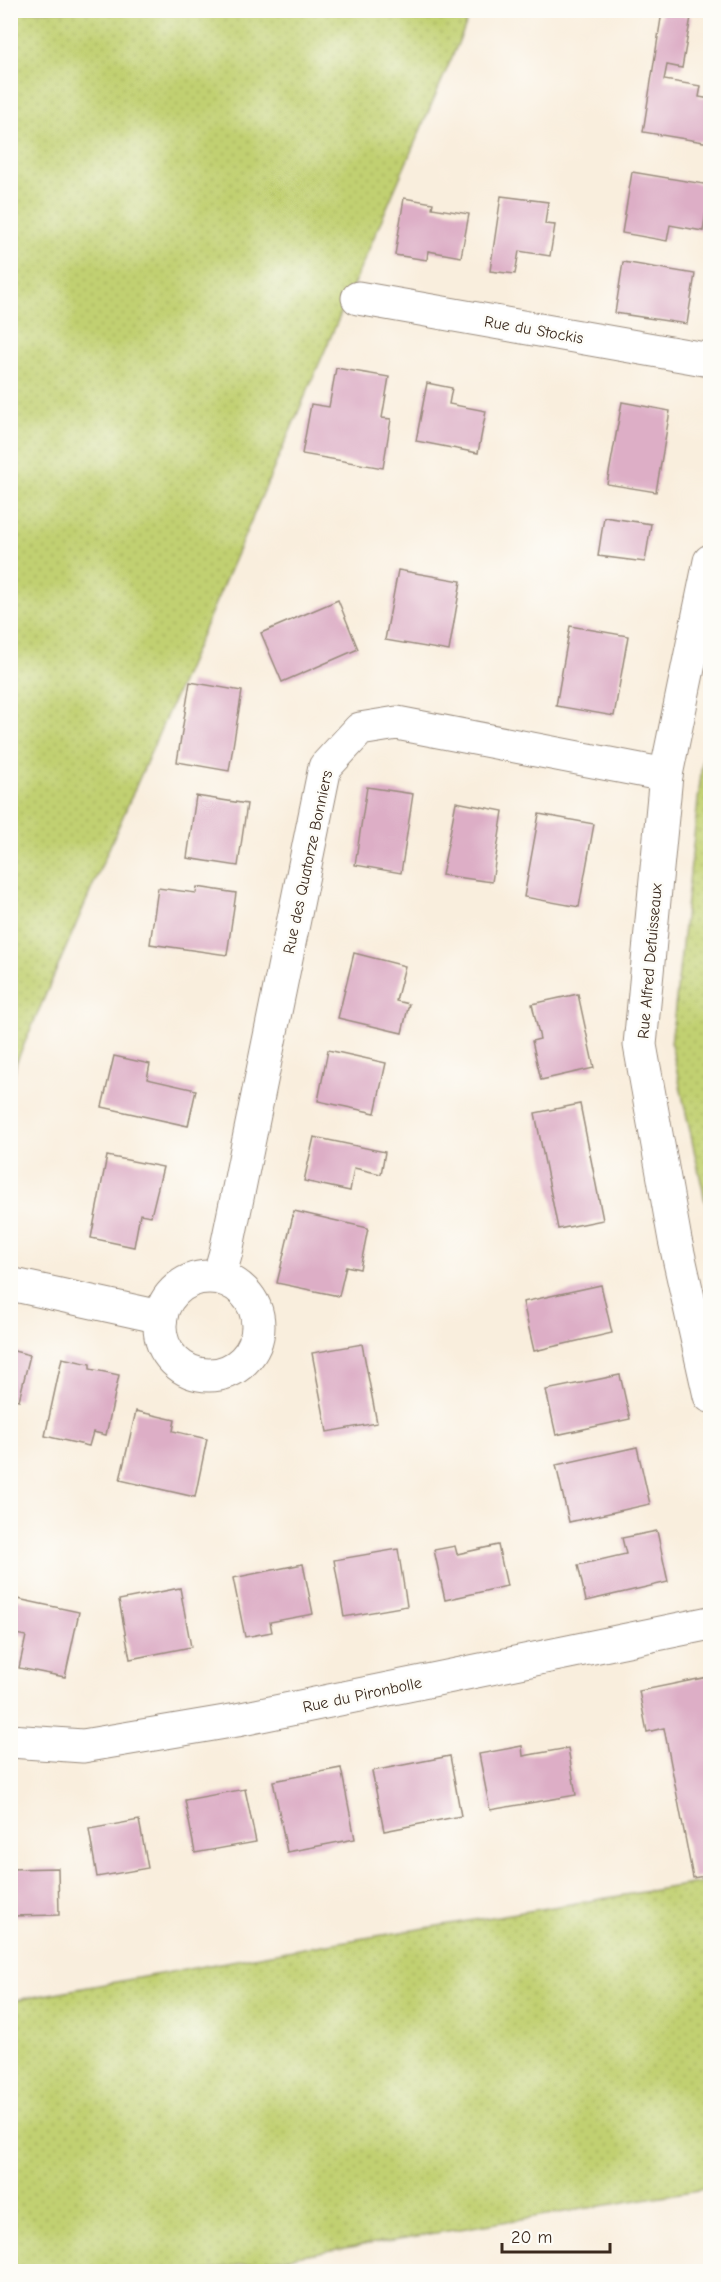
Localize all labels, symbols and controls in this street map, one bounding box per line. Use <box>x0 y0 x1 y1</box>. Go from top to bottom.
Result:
street label: Rue du Stockis <box>483 312 585 348</box>
street label: Rue des Quatorze Bonniers <box>280 769 336 956</box>
street label: Rue Alfred Defuisseaux <box>634 882 666 1040</box>
street label: Rue du Pironbolle <box>301 1674 423 1716</box>
scale bar <box>502 2216 610 2254</box>
text: 20 m <box>511 2227 552 2248</box>

